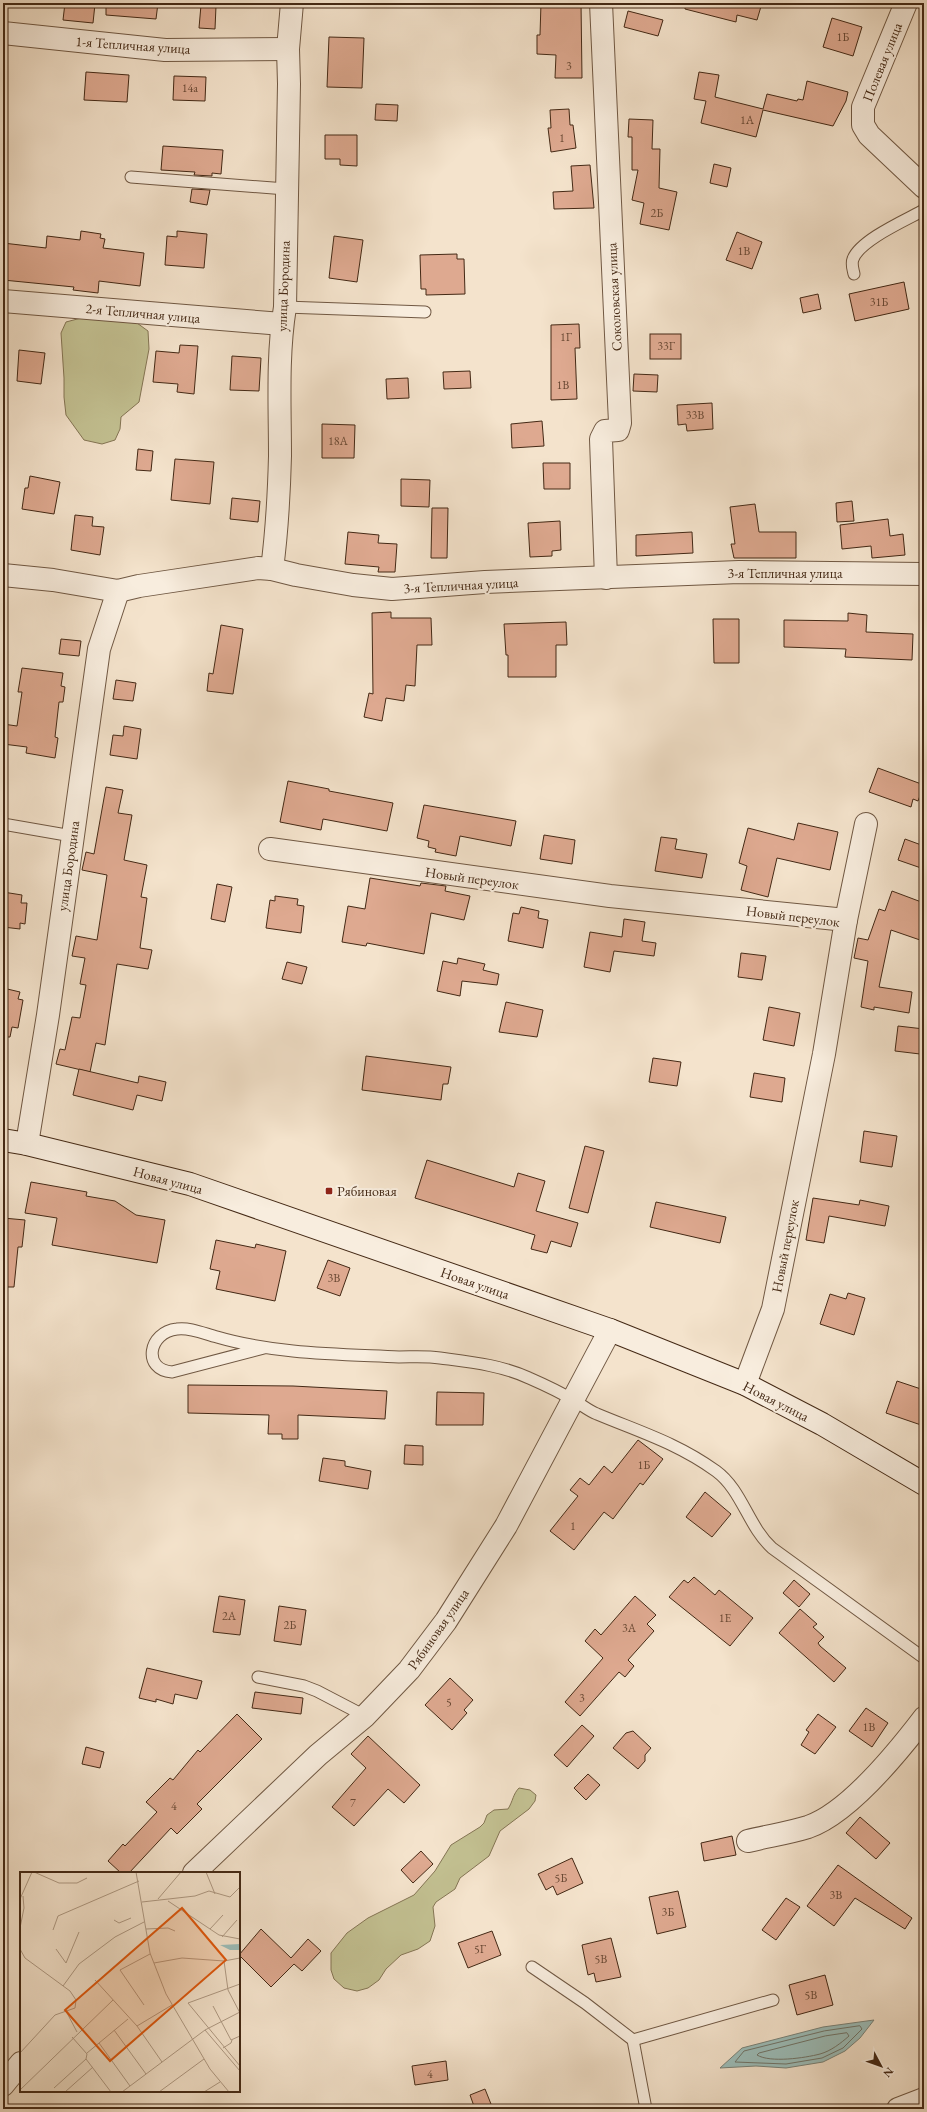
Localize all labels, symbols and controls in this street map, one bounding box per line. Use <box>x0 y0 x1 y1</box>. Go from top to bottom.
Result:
street label: Полевая улица <box>858 19 906 104</box>
house number: 1Б <box>837 29 849 45</box>
street label: 1-я Тепличная улица <box>75 32 191 58</box>
house number: 3 <box>566 58 572 74</box>
house number: 14а <box>182 80 198 96</box>
house number: 1А <box>740 112 755 128</box>
house number: 1 <box>559 130 565 146</box>
house number: 2Б <box>651 205 663 221</box>
street label: улица Бородина <box>272 240 294 332</box>
street label: Соколовская улица <box>602 242 626 352</box>
house number: 1В <box>738 243 750 259</box>
house number: 31Б <box>870 294 888 310</box>
street label: 2-я Тепличная улица <box>85 299 201 327</box>
house number: 1Г <box>560 329 573 345</box>
house number: 33Г <box>657 338 676 354</box>
house number: 1В <box>557 377 569 393</box>
house number: 33В <box>686 407 704 423</box>
house number: 18А <box>328 433 349 449</box>
street label: 3-я Тепличная улица <box>727 564 843 582</box>
street label: 3-я Тепличная улица <box>403 573 519 597</box>
street label: улица Бородина <box>53 819 83 912</box>
street label: Новый переулок <box>424 863 520 894</box>
street label: Новый переулок <box>745 901 841 931</box>
street label: Новая улица <box>131 1162 205 1198</box>
place label: Рябиновая <box>337 1182 397 1200</box>
marker: Рябиновая <box>324 1186 334 1196</box>
street label: Новый переулок <box>767 1198 803 1294</box>
street label: Новая улица <box>438 1263 512 1303</box>
house number: 3В <box>328 1270 340 1286</box>
street label: Новая улица <box>740 1377 812 1425</box>
house number: 1Б <box>638 1457 650 1473</box>
house number: 1 <box>570 1518 576 1534</box>
street label: Рябиновая улица <box>403 1585 473 1673</box>
house number: 2А <box>222 1608 237 1624</box>
house number: 1Е <box>719 1610 731 1626</box>
house number: 2Б <box>284 1617 296 1633</box>
house number: 3А <box>622 1620 637 1636</box>
house number: 3 <box>579 1690 585 1706</box>
house number: 5 <box>446 1694 452 1710</box>
house number: 1В <box>863 1719 875 1735</box>
house number: 7 <box>350 1795 356 1811</box>
house number: 4 <box>171 1798 177 1814</box>
house number: 5Б <box>555 1870 567 1886</box>
inset map <box>20 1872 240 2092</box>
house number: 3В <box>830 1887 842 1903</box>
house number: 3Б <box>662 1904 674 1920</box>
house number: 5Г <box>474 1941 487 1957</box>
house number: 5В <box>595 1951 607 1967</box>
house number: 5В <box>805 1987 817 2003</box>
north arrow <box>861 2046 901 2086</box>
text: N <box>880 2065 897 2081</box>
house number: 4 <box>427 2066 433 2082</box>

